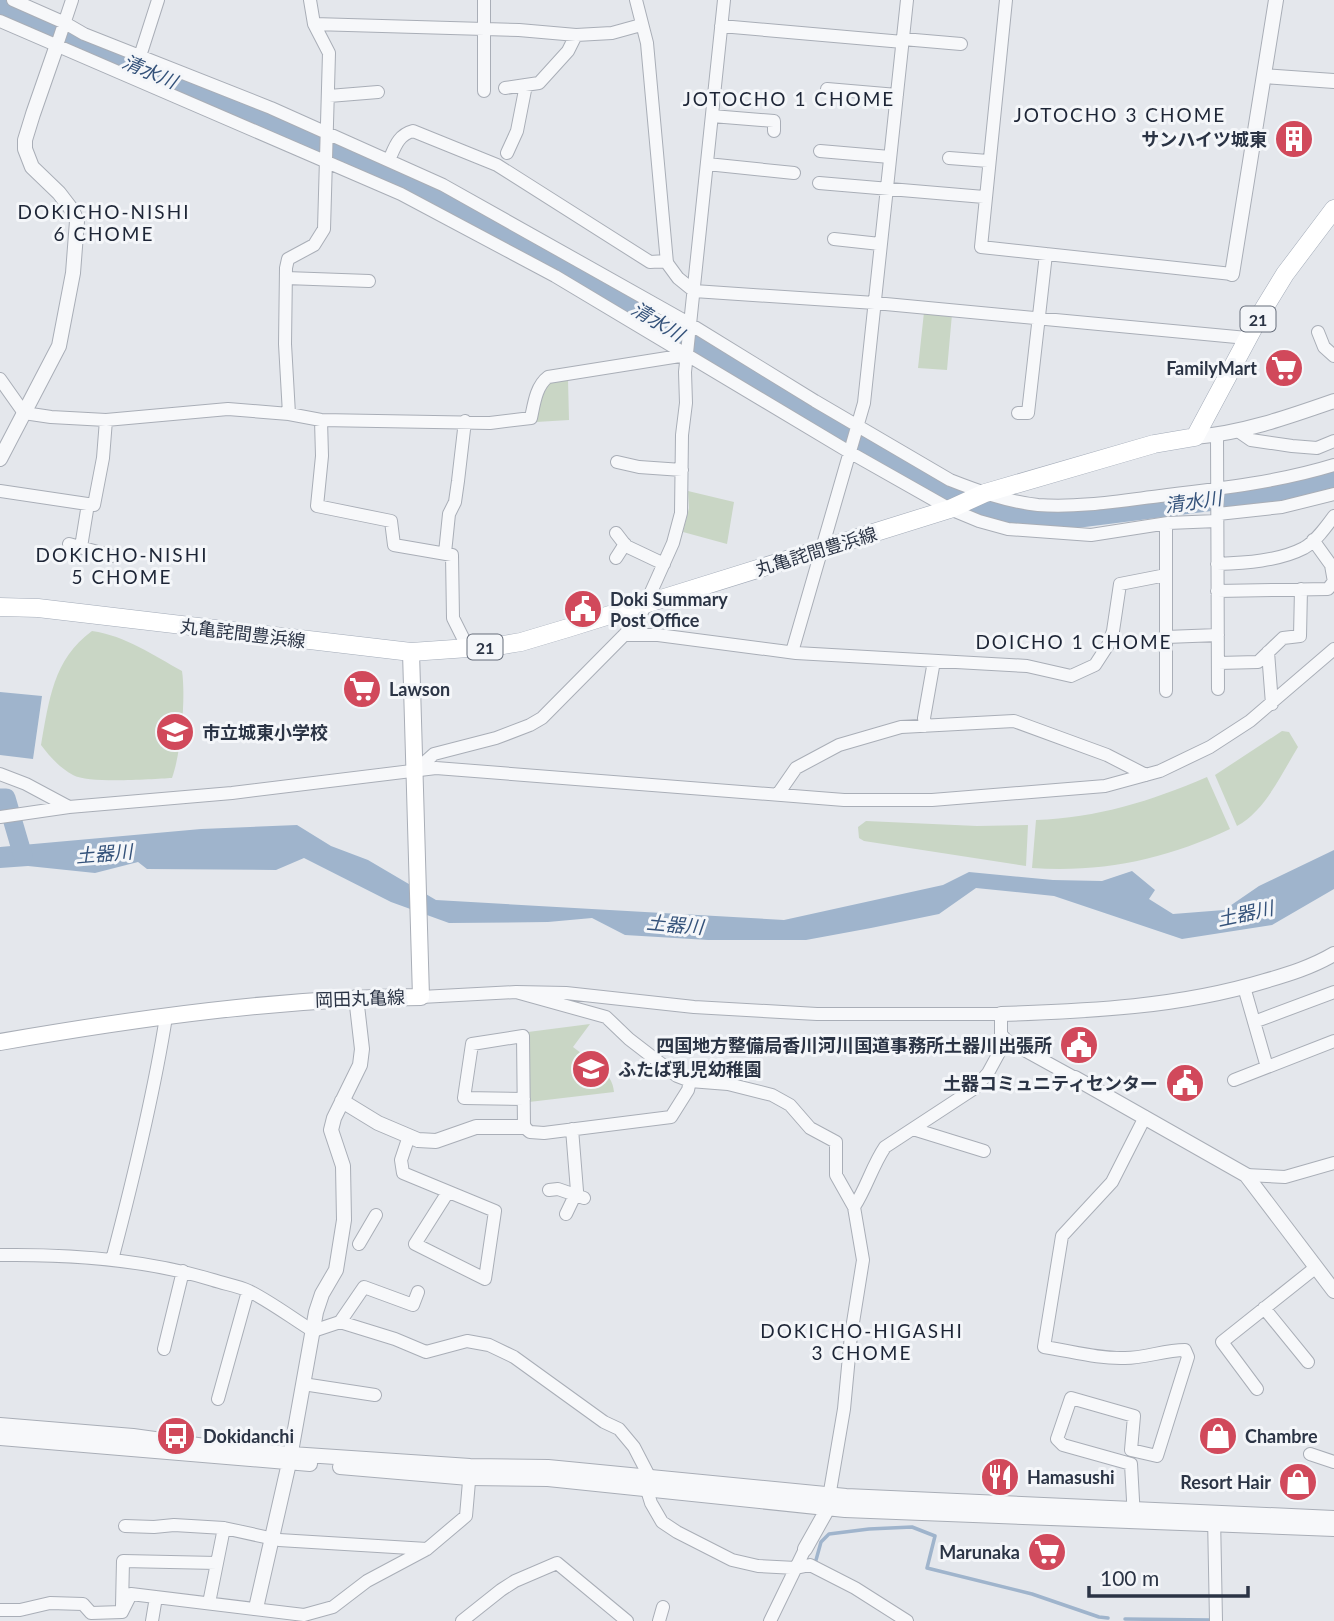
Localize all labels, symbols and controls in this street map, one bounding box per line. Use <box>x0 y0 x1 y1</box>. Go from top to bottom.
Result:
water label: 清水川 <box>119 49 183 94</box>
district label: JOTOCHO 1 CHOME <box>683 87 895 110</box>
district label: JOTOCHO 3 CHOME <box>1014 103 1226 126</box>
building icon: サンハイツ城東 <box>1273 118 1315 160</box>
place label: サンハイツ城東 <box>1141 128 1267 150</box>
district label: DOKICHO-NISHI 6 CHOME <box>18 200 191 245</box>
water label: 清水川 <box>628 296 690 347</box>
road number: 21 <box>1240 306 1276 332</box>
supermarket icon: FamilyMart <box>1263 347 1305 389</box>
place label: FamilyMart <box>1166 357 1257 379</box>
water label: 清水川 <box>1163 485 1225 516</box>
street label: 丸亀詫間豊浜線 <box>753 522 879 580</box>
district label: DOKICHO-NISHI 5 CHOME <box>36 543 209 588</box>
public building icon: Doki Summary Post Office <box>562 588 604 630</box>
place label: Doki Summary Post Office <box>610 588 728 631</box>
street label: 丸亀詫間豊浜線 <box>179 614 307 652</box>
district label: DOICHO 1 CHOME <box>975 630 1173 653</box>
road number: 21 <box>468 634 503 660</box>
supermarket icon: Lawson <box>341 668 383 710</box>
place label: Lawson <box>389 678 450 700</box>
school or university icon: 市立城東小学校 <box>154 711 196 753</box>
place label: 市立城東小学校 <box>202 721 328 743</box>
water label: 土器川 <box>75 839 135 867</box>
water label: 土器川 <box>1215 895 1277 930</box>
water label: 土器川 <box>646 910 706 938</box>
street label: 岡田丸亀線 <box>315 985 405 1011</box>
public building icon: 四国地方整備局香川河川国道事務所土器川出張所 <box>1058 1024 1100 1066</box>
place label: 四国地方整備局香川河川国道事務所土器川出張所 <box>656 1034 1052 1056</box>
school or university icon: ふたば乳児幼稚園 <box>570 1048 612 1090</box>
place label: ふたば乳児幼稚園 <box>618 1058 762 1080</box>
public building icon: 土器コミュニティセンター <box>1164 1062 1206 1104</box>
place label: 土器コミュニティセンター <box>943 1072 1158 1094</box>
district label: DOKICHO-HIGASHI 3 CHOME <box>760 1319 964 1364</box>
bus stop icon: Dokidanchi <box>155 1415 197 1457</box>
shop icon: Chambre <box>1197 1415 1239 1457</box>
place label: Dokidanchi <box>203 1425 294 1447</box>
place label: Chambre <box>1245 1425 1318 1447</box>
restaurant icon: Hamasushi <box>979 1456 1021 1498</box>
shop icon: Resort Hair <box>1277 1461 1319 1503</box>
place label: Hamasushi <box>1027 1466 1115 1488</box>
place label: Resort Hair <box>1180 1471 1271 1493</box>
supermarket icon: Marunaka <box>1026 1531 1068 1573</box>
place label: Marunaka <box>939 1541 1020 1563</box>
scale bar <box>1089 1554 1248 1598</box>
text: 100 m <box>1100 1565 1159 1590</box>

